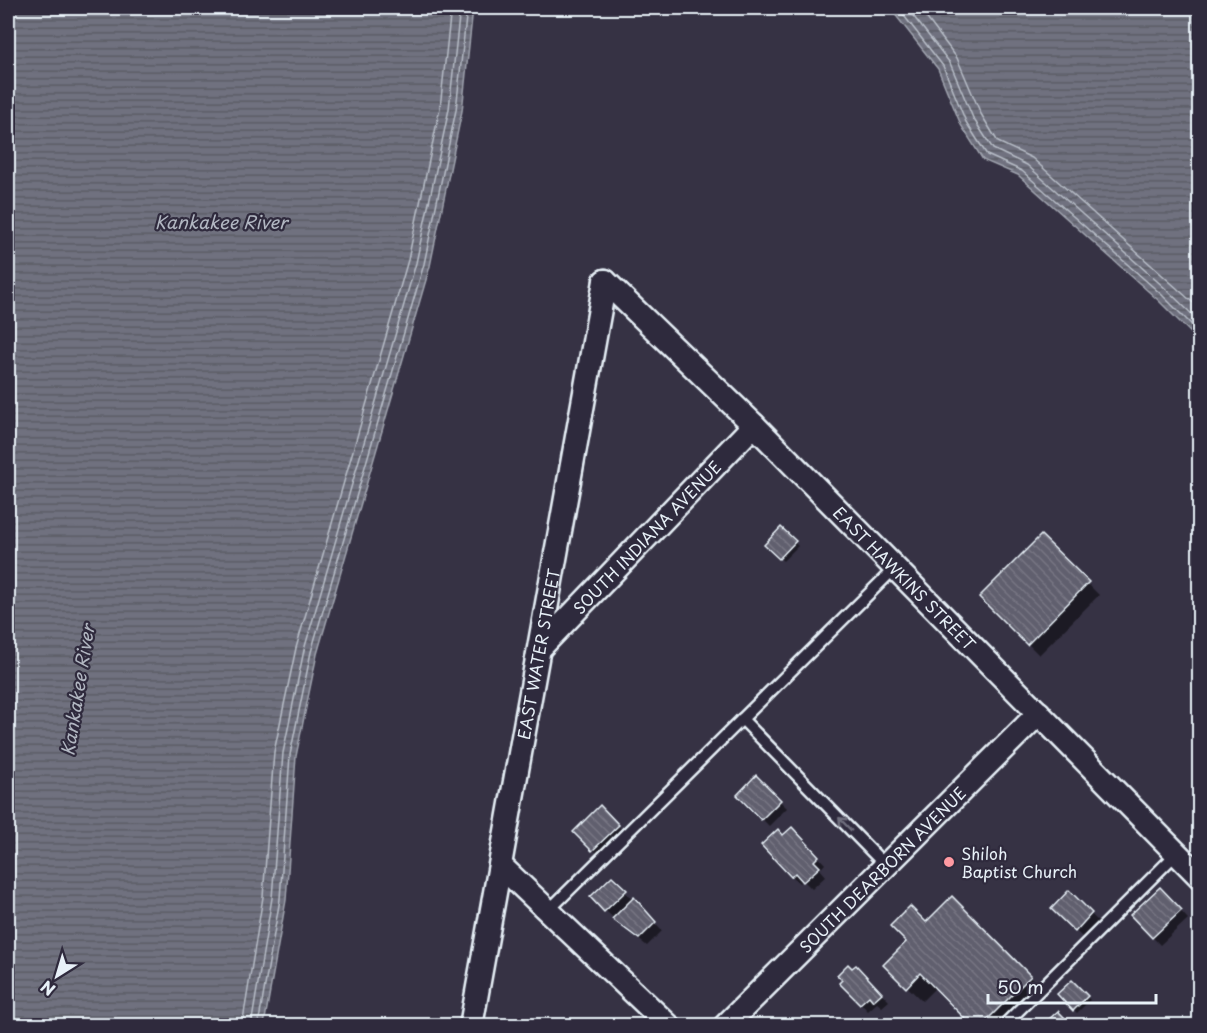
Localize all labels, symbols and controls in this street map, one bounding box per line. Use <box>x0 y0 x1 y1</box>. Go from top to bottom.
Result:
water label: Kankakee River <box>155 208 290 235</box>
street label: SOUTH INDIANA AVENUE <box>567 455 726 619</box>
street label: EAST HAWKINS STREET <box>828 500 982 655</box>
street label: EAST WATER STREET <box>511 566 565 741</box>
water label: Kankakee River <box>53 620 101 757</box>
street label: SOUTH DEARBORN AVENUE <box>793 781 971 958</box>
one-way arrow <box>838 816 852 831</box>
place label: Shiloh Baptist Church <box>961 841 1077 883</box>
marker: Shiloh Baptist Church <box>942 855 956 869</box>
north arrow <box>27 946 87 1006</box>
scale bar <box>988 967 1156 1005</box>
text: 50 m <box>997 973 1044 1000</box>
text: N <box>35 975 60 1002</box>

